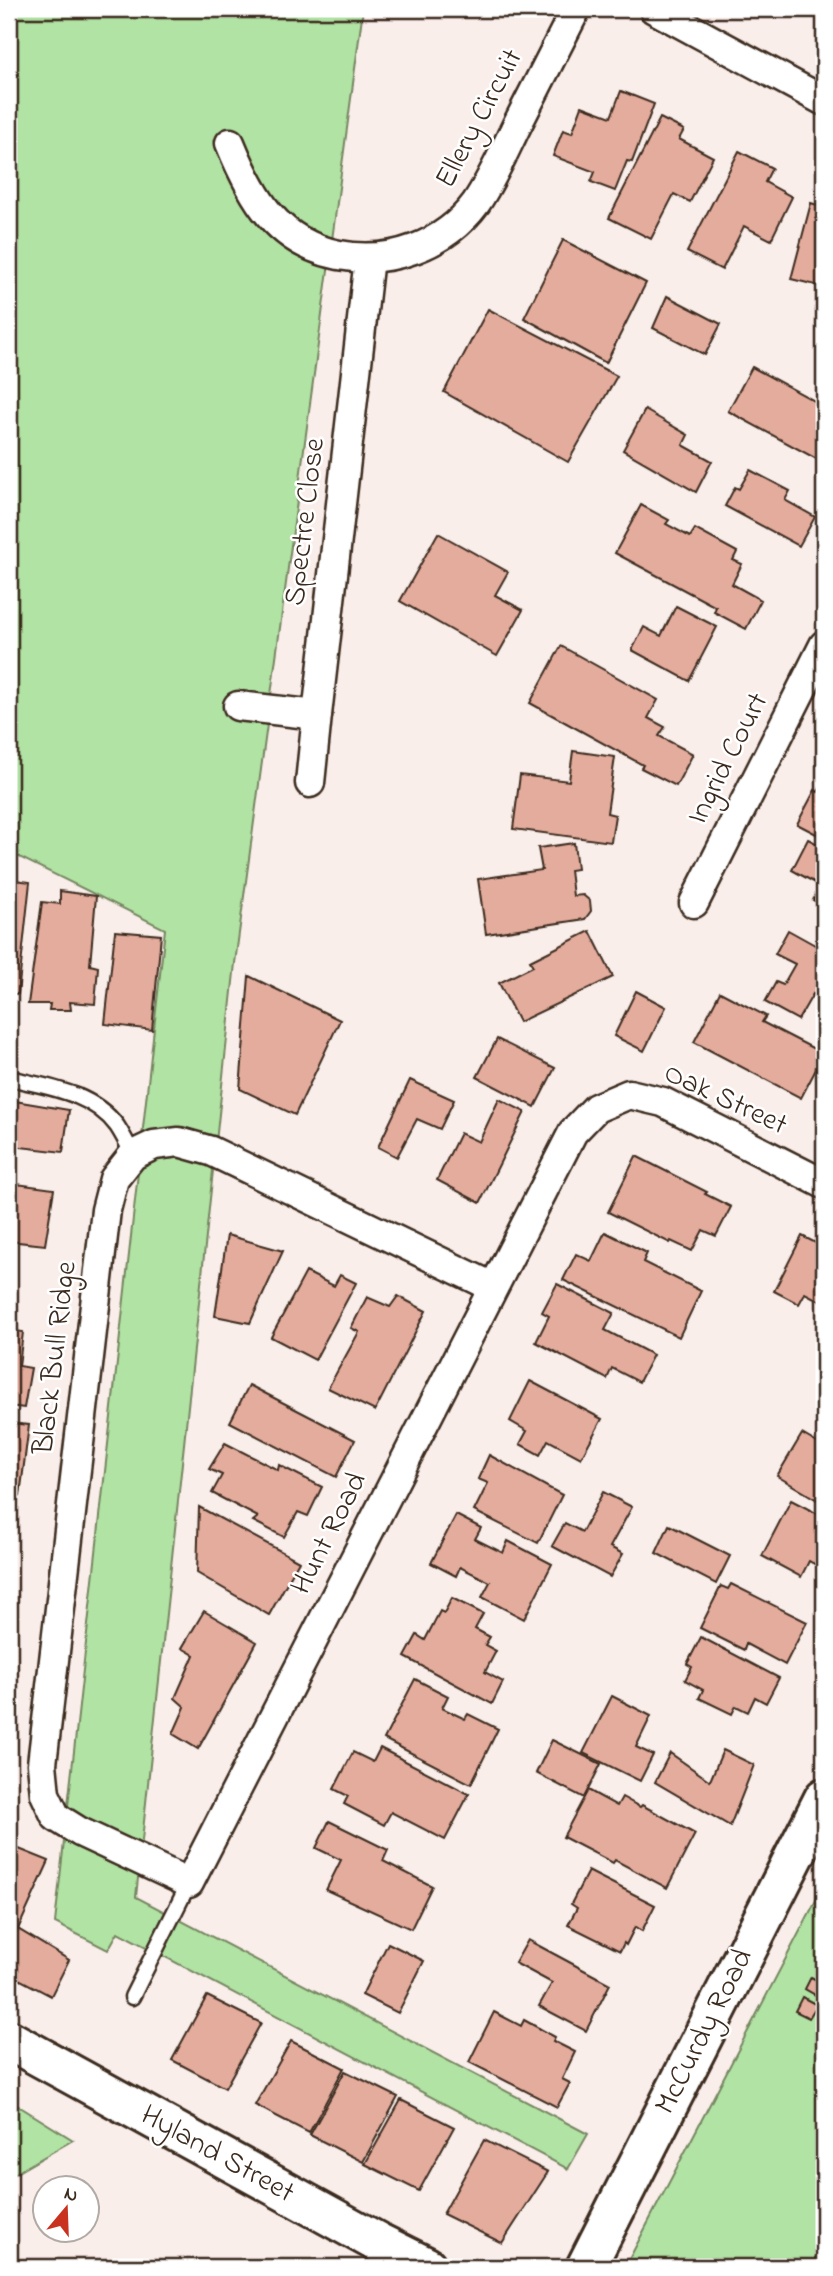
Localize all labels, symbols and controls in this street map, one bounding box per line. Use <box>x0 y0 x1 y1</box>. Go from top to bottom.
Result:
street label: Ellery Circuit <box>425 41 535 197</box>
street label: Spectre Close <box>274 435 338 608</box>
street label: Ingrid Court <box>677 685 781 833</box>
street label: Oak Street <box>656 1052 794 1148</box>
street label: Black Bull Ridge <box>22 1258 90 1458</box>
street label: Hunt Road <box>280 1465 380 1603</box>
street label: McCurdy Road <box>644 1941 766 2122</box>
street label: Hyland Street <box>132 2095 302 2215</box>
north arrow <box>32 2174 102 2244</box>
text: N <box>60 2180 81 2210</box>

